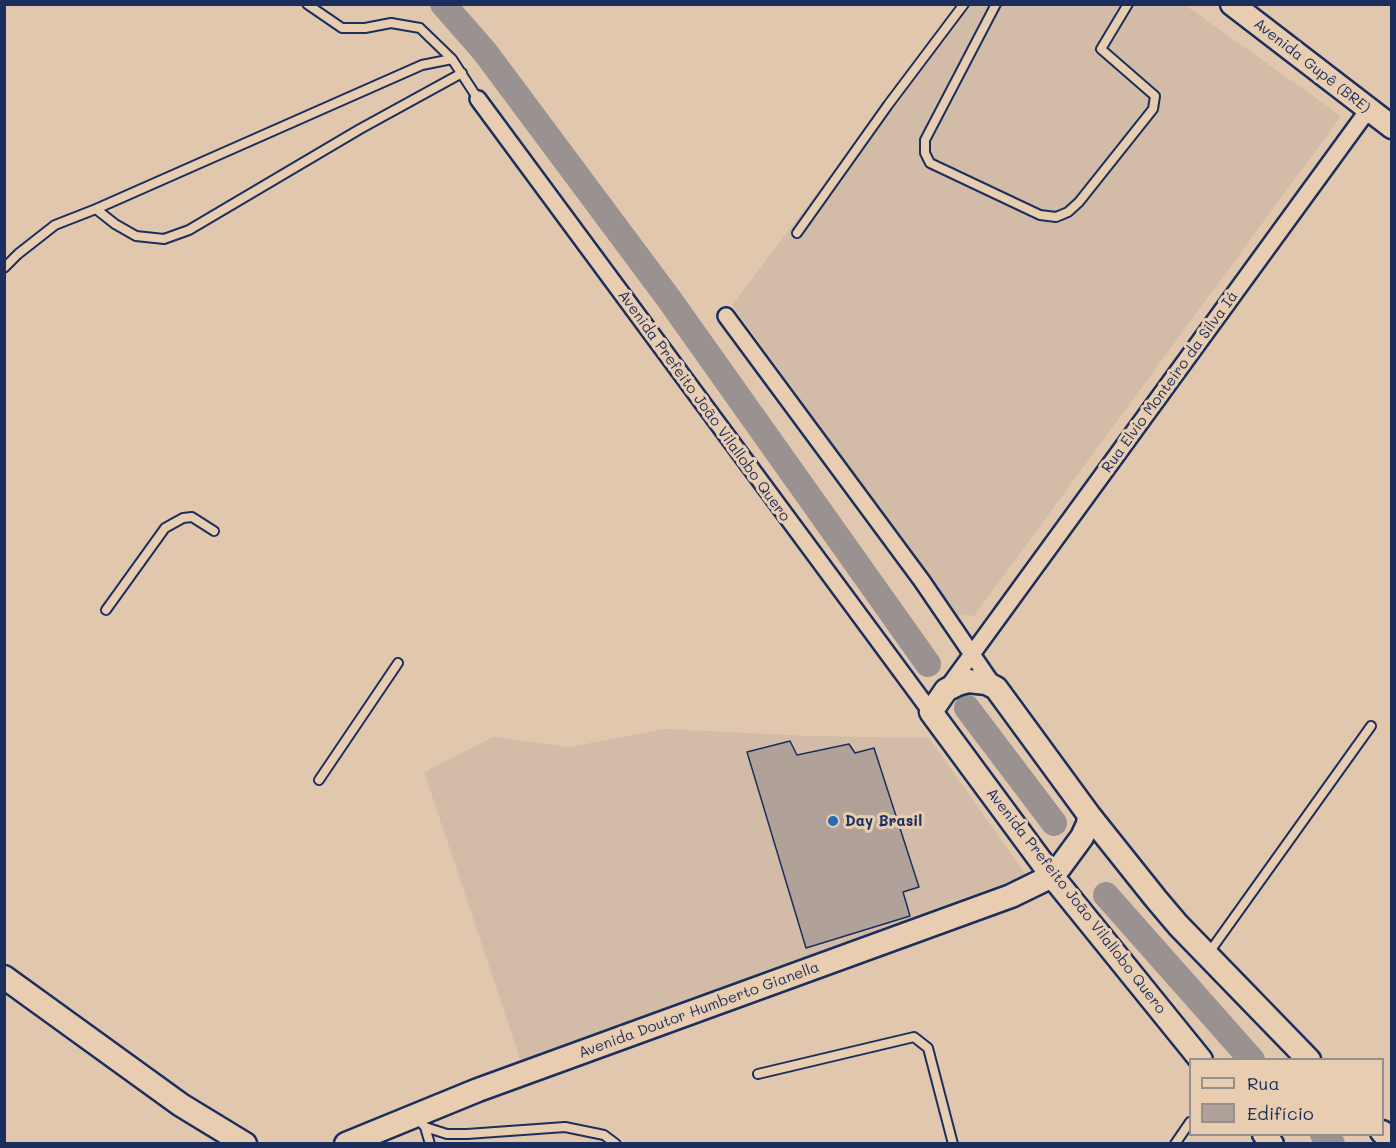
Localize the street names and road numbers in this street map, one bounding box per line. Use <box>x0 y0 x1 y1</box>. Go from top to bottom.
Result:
street label: Avenida Gupê (BRE) <box>1250 15 1374 117</box>
street label: Avenida Prefeito João Vilallobo Quero <box>614 287 794 525</box>
street label: Rua Elvio Monteiro da Silva Iá <box>1098 288 1242 476</box>
street label: Avenida Prefeito João Vilallobo Quero <box>982 785 1170 1017</box>
street label: Avenida Doutor Humberto Gianella <box>576 958 822 1062</box>

